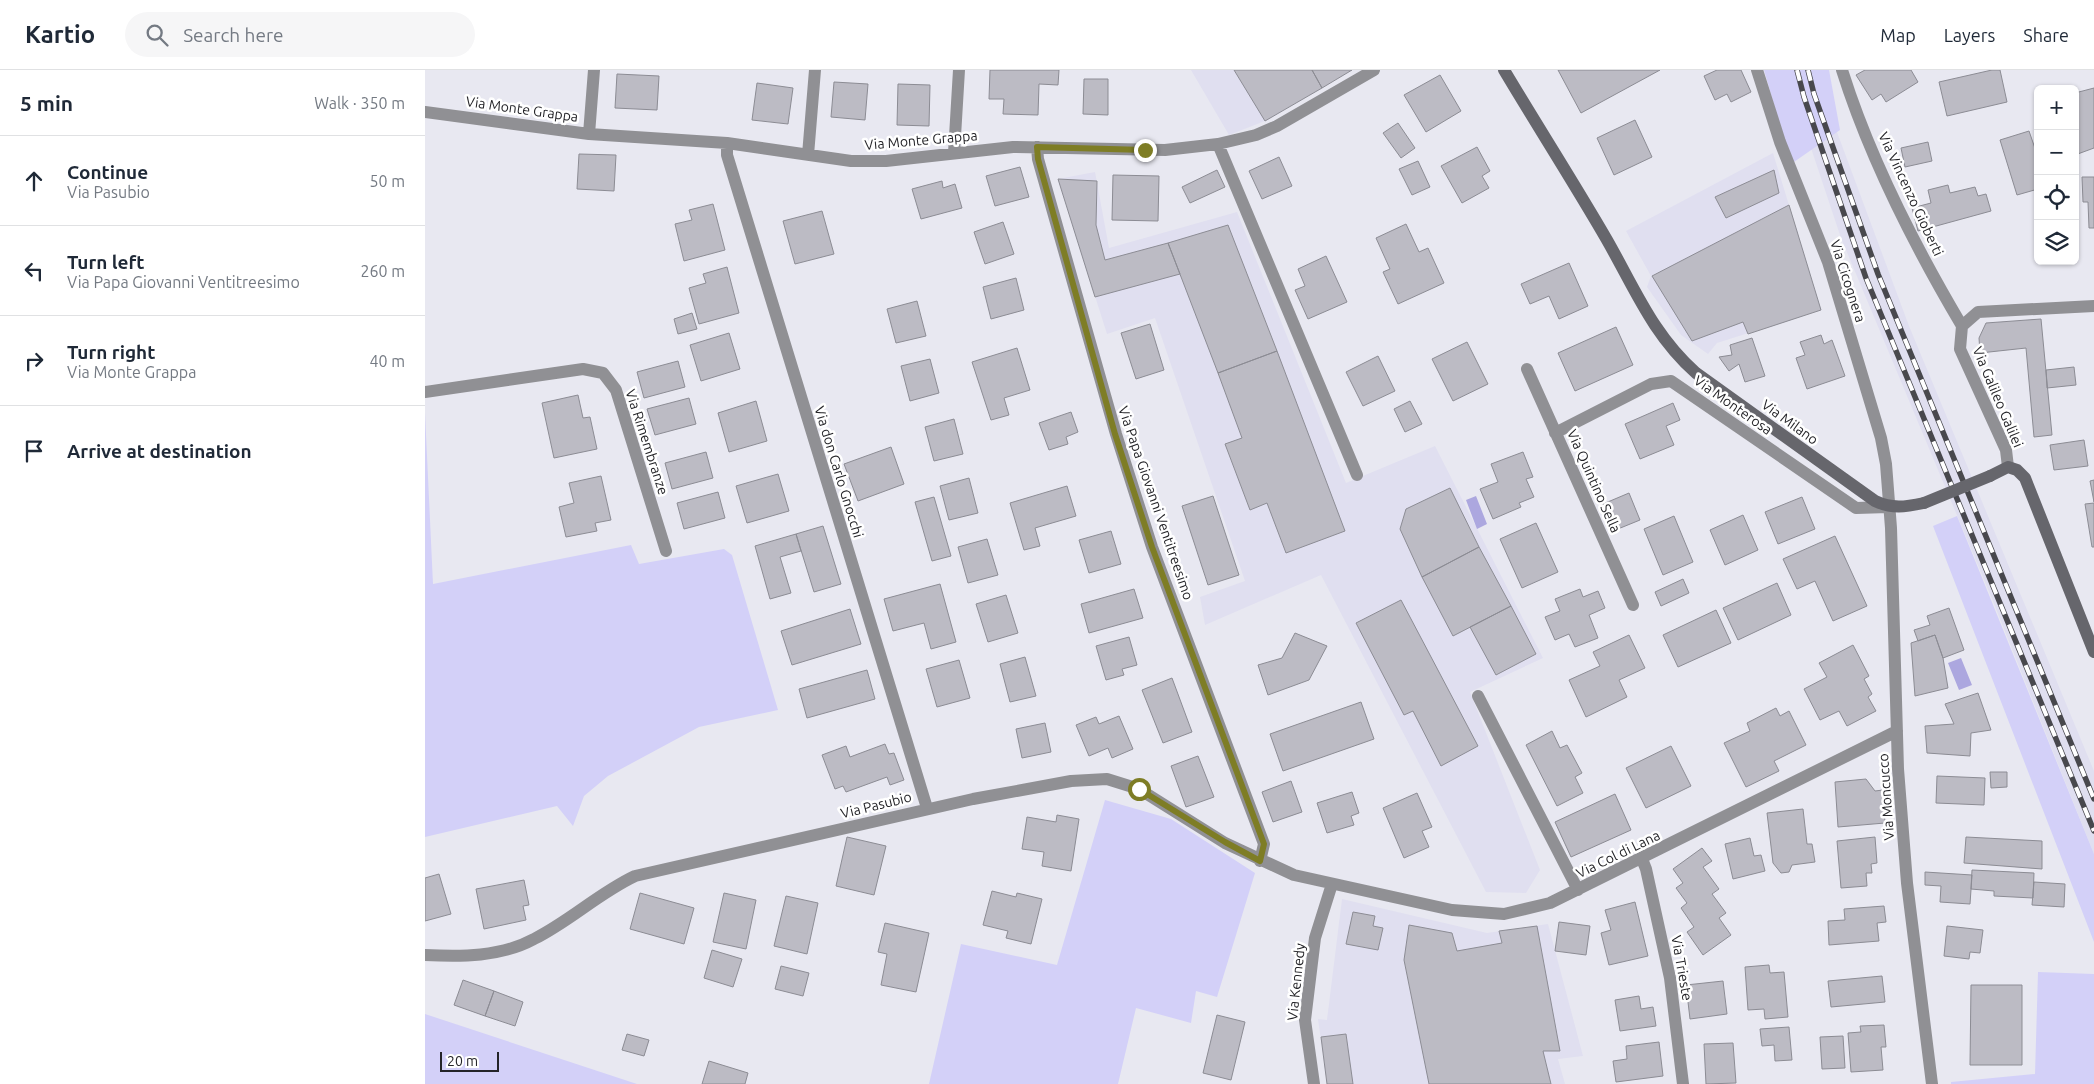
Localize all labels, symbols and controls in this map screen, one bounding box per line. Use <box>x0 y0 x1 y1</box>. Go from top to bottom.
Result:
search box <box>125 12 475 57</box>
text: Kartio <box>25 21 95 48</box>
icon: search <box>143 21 171 49</box>
text: Search here <box>183 24 284 46</box>
text: Map <box>1880 25 1916 45</box>
text: Layers <box>1944 25 1995 45</box>
text: Share <box>2023 25 2069 45</box>
map controls <box>2034 85 2079 265</box>
button: + <box>2034 85 2079 130</box>
text: 5 min <box>20 91 73 115</box>
street label: Via Monte Grappa <box>465 93 579 125</box>
text: Walk · 350 m <box>314 94 405 112</box>
street label: Via Monte Grappa <box>864 127 978 153</box>
street label: Via Vincenzo Gioberti <box>1875 130 1947 258</box>
button: − <box>2034 130 2079 175</box>
route end <box>1134 139 1157 162</box>
text: Continue <box>67 161 148 183</box>
icon: ahead <box>20 167 48 195</box>
text: 50 m <box>369 172 405 190</box>
button: locate <box>2034 175 2079 220</box>
text: Via Pasubio <box>67 183 150 201</box>
button: layers <box>2034 220 2079 265</box>
street label: Via Cicognera <box>1827 238 1869 324</box>
text: Turn left <box>67 251 145 273</box>
icon: left <box>20 257 48 285</box>
text: 260 m <box>360 262 405 280</box>
text: Via Papa Giovanni Ventitreesimo <box>67 273 300 291</box>
text: Turn right <box>67 341 155 363</box>
street label: Via Galileo Galilei <box>1970 344 2026 450</box>
icon: right <box>20 347 48 375</box>
text: 40 m <box>369 352 405 370</box>
text: Via Monte Grappa <box>67 363 196 381</box>
street label: Via Monterosa <box>1691 372 1775 438</box>
street label: Via Rimembranze <box>622 387 672 497</box>
street label: Via Milano <box>1759 396 1821 448</box>
street label: Via don Carlo Gnocchi <box>811 404 867 540</box>
street label: Via Papa Giovanni Ventitreesimo <box>1115 404 1197 602</box>
street label: Via Quintino Sella <box>1564 427 1624 535</box>
icon: arrive <box>20 437 48 465</box>
text: Arrive at destination <box>67 440 252 462</box>
street label: Via Moncucco <box>1875 753 1897 841</box>
route start <box>1128 778 1151 801</box>
street label: Via Pasubio <box>839 788 913 822</box>
street label: Via Col di Lana <box>1574 827 1662 881</box>
street label: Via Trieste <box>1668 934 1696 1002</box>
street label: Via Kennedy <box>1284 942 1308 1022</box>
scale bar <box>440 1049 499 1072</box>
text: 20 m <box>447 1053 478 1069</box>

